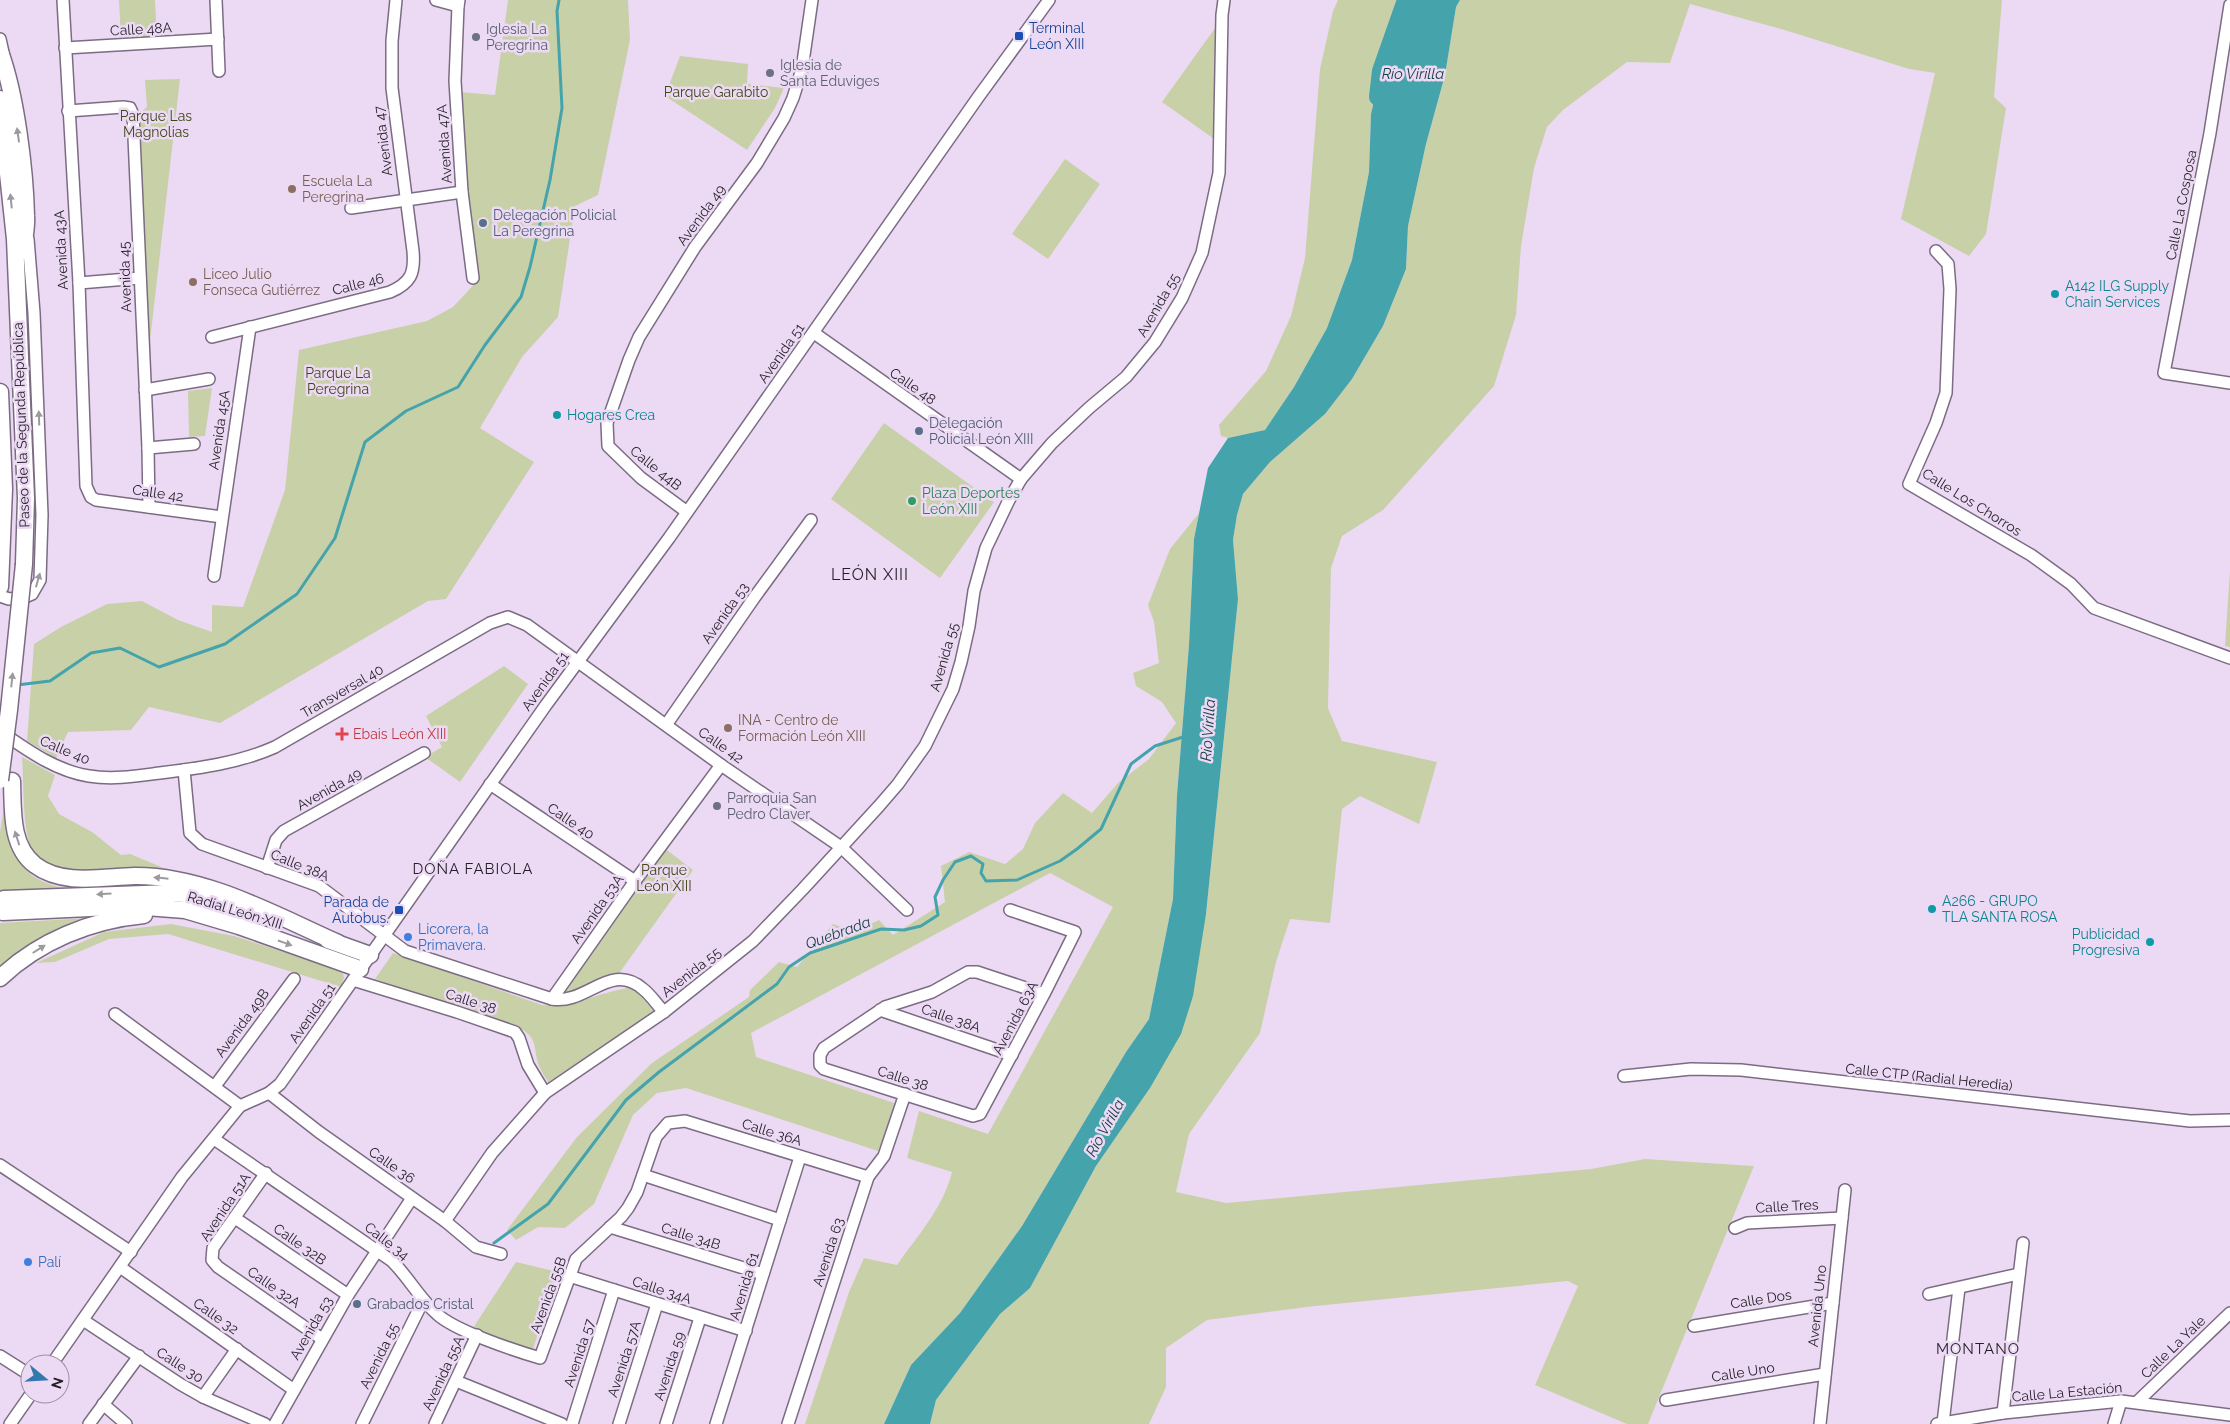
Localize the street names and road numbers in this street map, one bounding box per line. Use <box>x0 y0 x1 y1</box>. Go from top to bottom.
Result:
street label: Calle 48A <box>110 19 173 39</box>
street label: Avenida 47A <box>433 103 455 184</box>
street label: Avenida 47 <box>371 104 395 177</box>
street label: Calle La Cosposa <box>2162 148 2200 262</box>
street label: Avenida 49 <box>674 181 728 249</box>
street label: Avenida 43A <box>51 209 71 290</box>
street label: Avenida 45 <box>116 241 134 313</box>
street label: Calle 46 <box>330 270 386 298</box>
street label: Avenida 55 <box>1133 270 1183 340</box>
street label: Avenida 51 <box>755 320 807 386</box>
street label: Paseo de la Segunda República <box>9 322 33 528</box>
street label: Calle 48 <box>887 364 939 408</box>
street label: Avenida 45A <box>205 389 233 471</box>
street label: Calle 44B <box>627 443 685 493</box>
street label: Calle Los Chorros <box>1919 465 2025 539</box>
street label: Calle 42 <box>131 481 185 505</box>
street label: Avenida 53 <box>698 579 752 647</box>
street label: Avenida 55 <box>927 620 962 693</box>
street label: Avenida 51 <box>518 648 572 714</box>
street label: Transversal 40 <box>298 661 386 721</box>
street label: Calle 42 <box>695 724 747 766</box>
street label: Calle 40 <box>38 732 92 768</box>
street label: Avenida 49 <box>294 765 364 813</box>
street label: Calle 40 <box>545 800 597 842</box>
street label: Calle 38A <box>268 846 332 884</box>
street label: Avenida 53A <box>567 871 627 946</box>
street label: Radial León XIII <box>186 888 284 932</box>
street label: Avenida 55 <box>658 944 724 1000</box>
street label: Avenida 63A <box>989 978 1041 1057</box>
street label: Avenida 51 <box>286 980 338 1046</box>
street label: Calle 38 <box>444 985 498 1017</box>
street label: Avenida 49B <box>212 986 272 1060</box>
street label: Calle 38A <box>919 1000 983 1036</box>
street label: Calle CTP (Radial Heredia) <box>1845 1060 2014 1094</box>
street label: Calle 38 <box>876 1062 930 1094</box>
street label: Calle 36A <box>740 1115 804 1149</box>
street label: Calle 36 <box>366 1143 418 1187</box>
street label: Avenida 51A <box>196 1169 254 1244</box>
street label: Calle Tres <box>1755 1196 1819 1216</box>
street label: Avenida 63 <box>809 1216 847 1288</box>
street label: Calle 34 <box>362 1219 413 1263</box>
street label: Calle 34B <box>659 1219 723 1253</box>
street label: Calle 32B <box>271 1220 329 1268</box>
street label: Avenida 61 <box>726 1250 762 1322</box>
street label: Avenida 55B <box>527 1255 569 1335</box>
street label: Calle 32A <box>244 1263 304 1311</box>
street label: Avenida Uno <box>1805 1264 1829 1348</box>
street label: Calle 34A <box>630 1273 694 1307</box>
street label: Calle Dos <box>1729 1286 1793 1312</box>
street label: Avenida 53 <box>286 1293 336 1363</box>
street label: Calle 32 <box>190 1295 242 1337</box>
street label: Calle La Yale <box>2138 1312 2208 1382</box>
street label: Avenida 57 <box>560 1316 598 1389</box>
street label: Avenida 57A <box>604 1318 644 1399</box>
street label: Avenida 55 <box>356 1320 402 1391</box>
street label: Avenida 59 <box>650 1330 688 1402</box>
street label: Avenida 55A <box>419 1333 467 1413</box>
street label: Calle 30 <box>154 1344 206 1386</box>
street label: Calle Uno <box>1710 1359 1776 1385</box>
street label: Calle La Estación <box>2011 1379 2123 1405</box>

